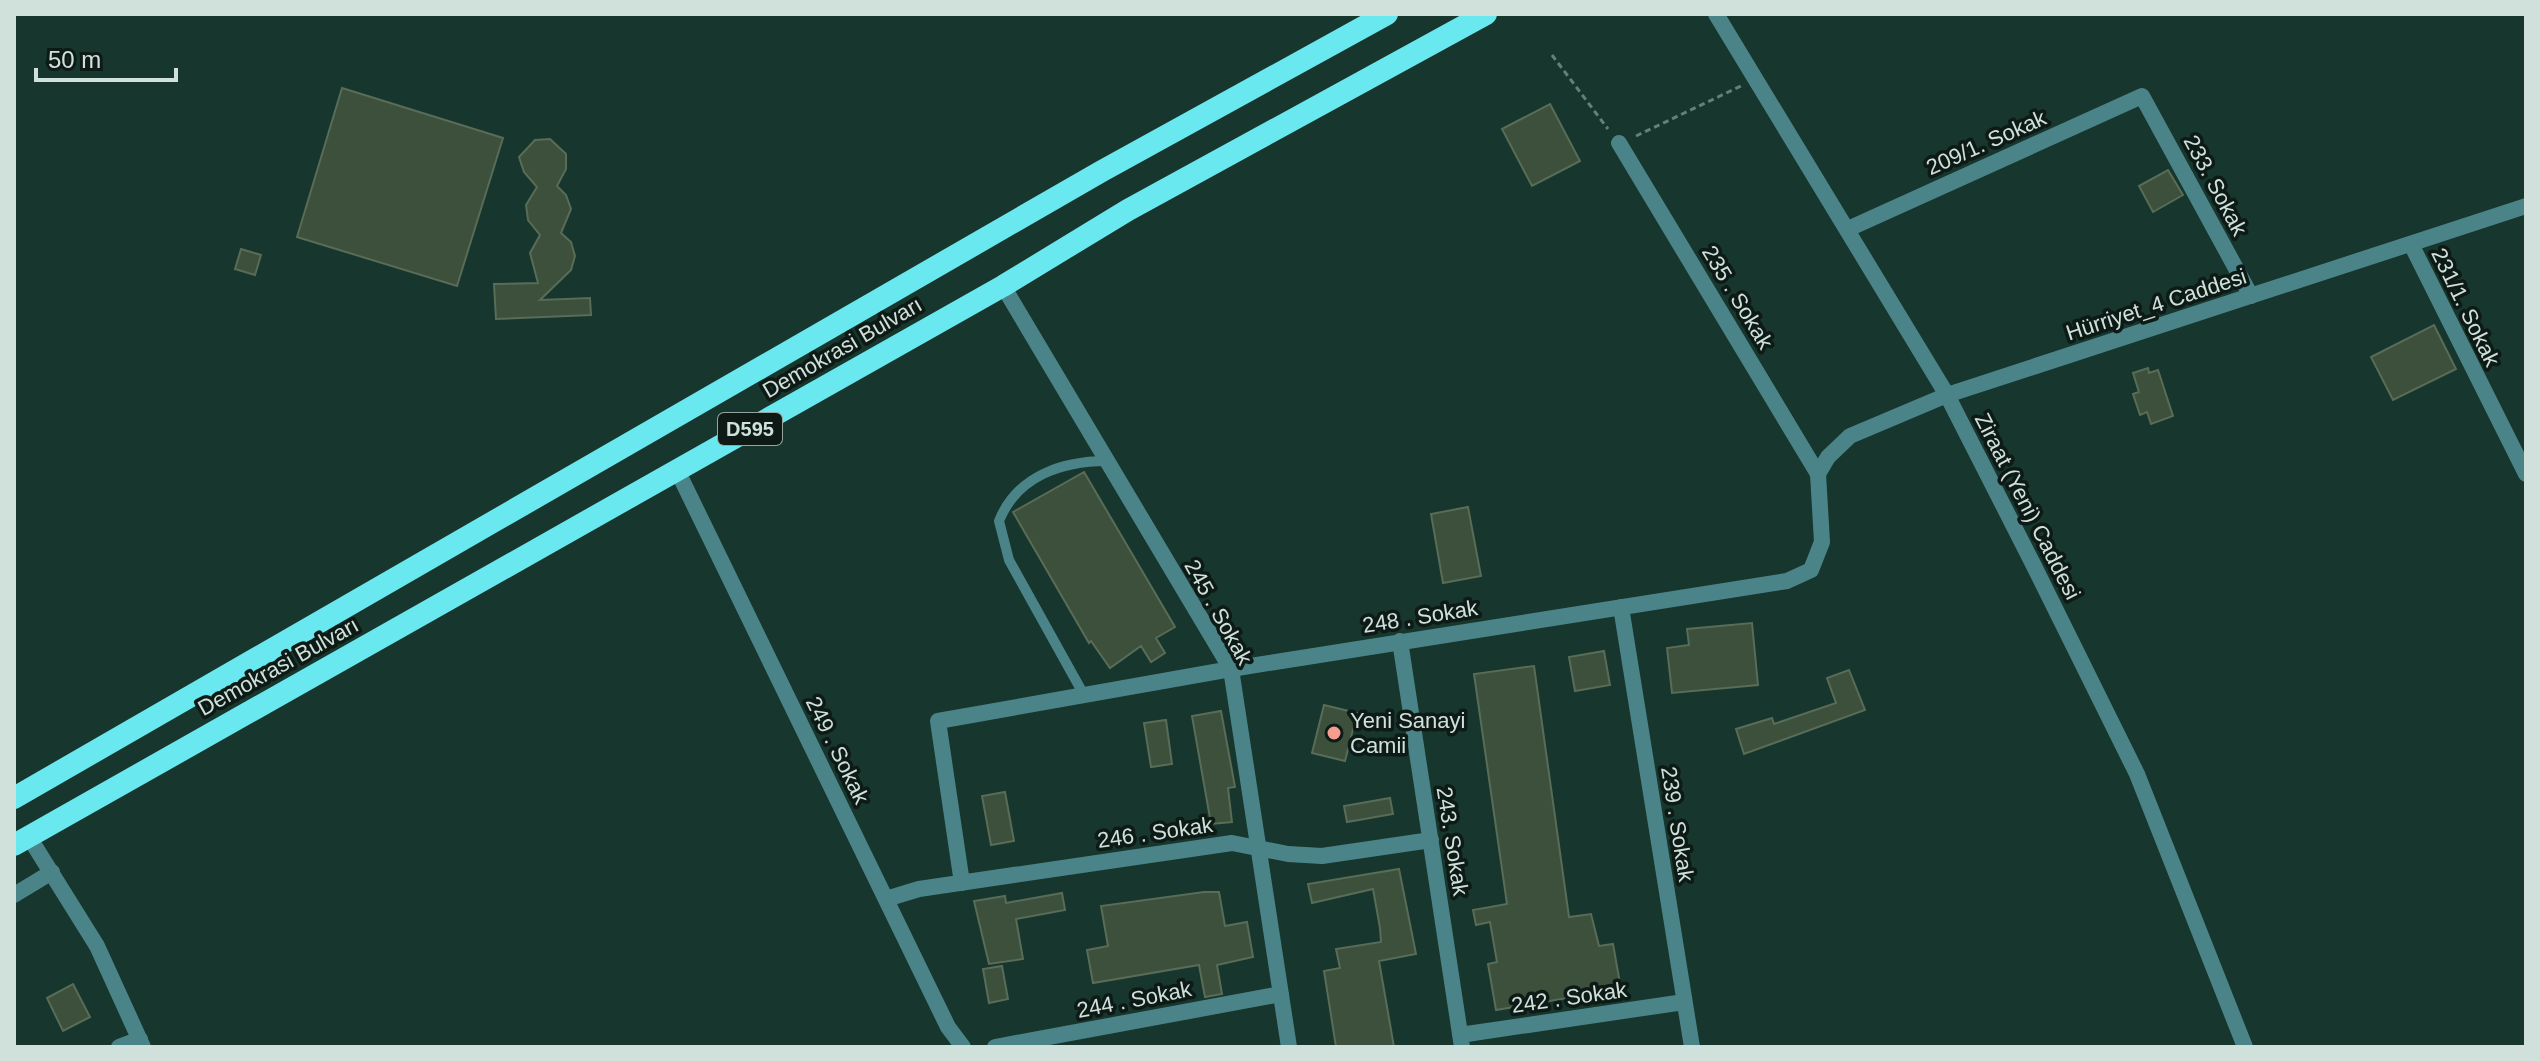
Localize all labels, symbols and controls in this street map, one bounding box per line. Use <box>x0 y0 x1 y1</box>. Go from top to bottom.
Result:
scale bar <box>36 32 176 82</box>
text: 50 m <box>48 46 101 73</box>
street label: 209/1. Sokak <box>1922 105 2051 180</box>
street label: 233. Sokak <box>2179 131 2253 241</box>
street label: 235 . Sokak <box>1697 241 1779 354</box>
street label: 231/1. Sokak <box>2426 244 2505 371</box>
street label: Hürriyet_4 Caddesi <box>2063 263 2250 345</box>
street label: Demokrasi Bulvarı <box>758 292 926 403</box>
street label: Ziraat (Yeni) Caddesi <box>1970 409 2085 604</box>
road number: D595 <box>718 413 782 445</box>
street label: 245 . Sokak <box>1179 555 1258 670</box>
street label: 248 . Sokak <box>1361 595 1480 638</box>
street label: Demokrasi Bulvarı <box>194 612 363 721</box>
street label: 249 . Sokak <box>801 693 875 809</box>
place label: Yeni Sanayi Camii <box>1350 708 1465 758</box>
marker: Yeni Sanayi Camii <box>1325 724 1343 742</box>
street label: 239 . Sokak <box>1656 765 1699 884</box>
street label: 243. Sokak <box>1432 785 1474 898</box>
street label: 246 . Sokak <box>1096 812 1215 853</box>
street label: 244 . Sokak <box>1075 976 1194 1023</box>
street label: 242 . Sokak <box>1510 977 1629 1018</box>

